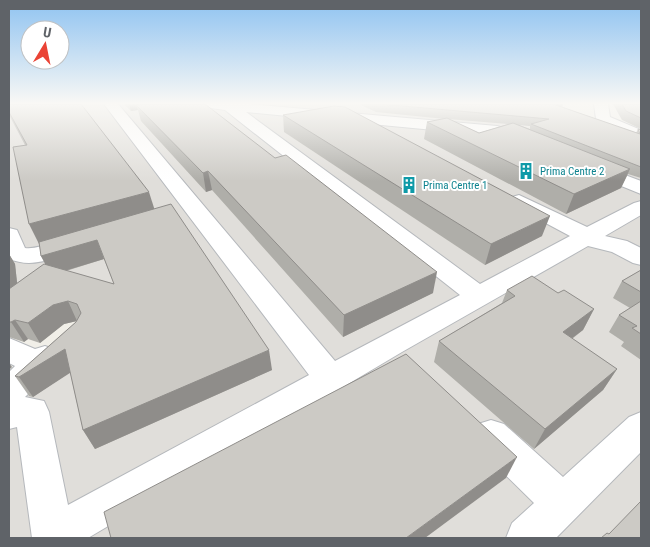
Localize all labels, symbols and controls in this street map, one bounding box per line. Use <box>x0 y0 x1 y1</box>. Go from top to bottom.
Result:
north arrow <box>20 20 70 70</box>
text: U <box>42 24 53 41</box>
building icon: Prima Centre 2 <box>516 161 536 181</box>
place label: Prima Centre 2 <box>540 165 604 178</box>
building icon: Prima Centre 1 <box>399 175 419 195</box>
place label: Prima Centre 1 <box>423 179 487 192</box>

